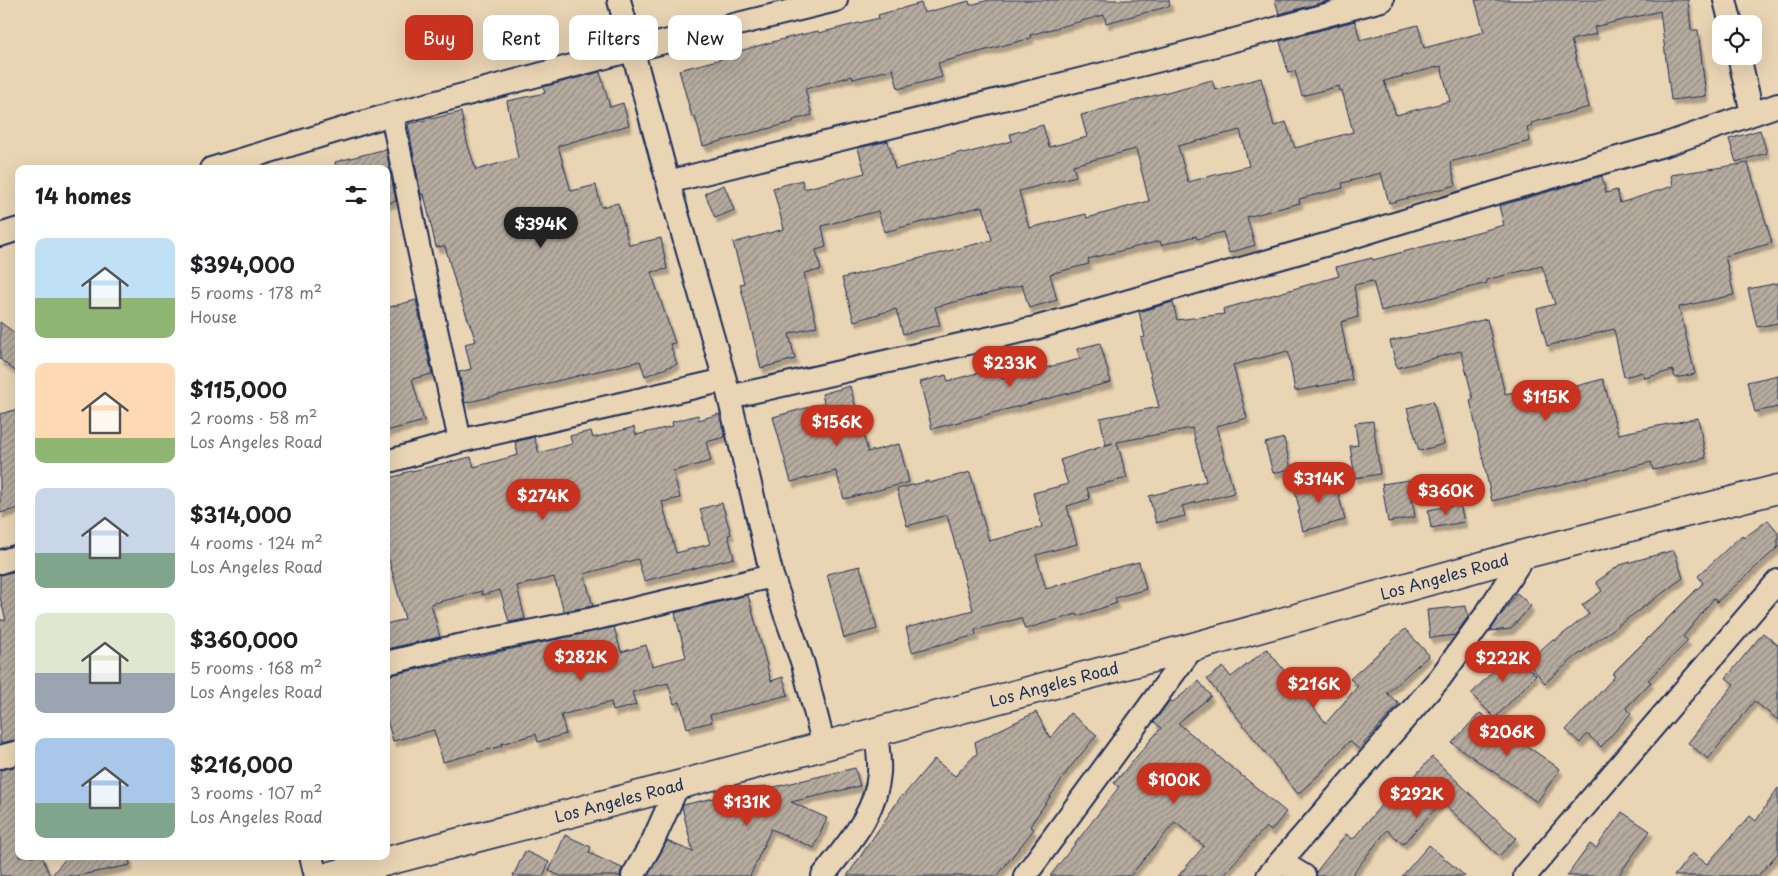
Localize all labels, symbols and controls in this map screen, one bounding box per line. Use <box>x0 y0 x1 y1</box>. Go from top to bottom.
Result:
chip: Buy <box>405 15 473 60</box>
chip: Rent <box>483 15 559 60</box>
chip: Filters <box>569 15 658 60</box>
chip: New <box>668 15 742 60</box>
map controls <box>1712 15 1762 65</box>
button: locate <box>1712 15 1762 65</box>
text: 14 homes <box>35 179 131 211</box>
icon: filters <box>342 181 370 209</box>
pin: $394K <box>506 206 576 249</box>
text: $394K <box>515 211 567 235</box>
text: $394,000 <box>190 248 295 280</box>
icon: home <box>75 258 135 318</box>
text: 5 rooms · 178 m² <box>190 280 322 304</box>
text: House <box>190 304 237 328</box>
pin: $233K <box>975 346 1045 388</box>
text: $233K <box>983 350 1037 374</box>
text: $115,000 <box>190 373 287 405</box>
pin: $115K <box>1511 380 1581 422</box>
icon: home <box>75 383 135 443</box>
text: $115K <box>1523 384 1569 408</box>
pin: $156K <box>802 404 872 447</box>
text: 2 rooms · 58 m² <box>190 405 317 429</box>
text: $156K <box>812 409 862 433</box>
text: Los Angeles Road <box>190 429 323 453</box>
pin: $314K <box>1284 462 1354 504</box>
text: $314K <box>1294 466 1344 490</box>
pin: $360K <box>1411 474 1481 516</box>
pin: $274K <box>508 478 578 521</box>
text: $360K <box>1418 478 1474 502</box>
text: $274K <box>517 483 569 507</box>
text: $314,000 <box>190 498 292 530</box>
icon: home <box>75 508 135 568</box>
text: 4 rooms · 124 m² <box>190 530 323 554</box>
street label: Los Angeles Road <box>1377 546 1511 605</box>
text: Los Angeles Road <box>190 554 323 578</box>
text: $360,000 <box>190 623 298 655</box>
icon: home <box>75 633 135 693</box>
pin: $282K <box>546 640 616 682</box>
pin: $222K <box>1468 640 1538 683</box>
text: $282K <box>555 644 608 668</box>
text: $222K <box>1476 645 1530 669</box>
text: 5 rooms · 168 m² <box>190 655 322 679</box>
street label: Los Angeles Road <box>987 655 1121 712</box>
pin: $216K <box>1279 666 1349 709</box>
text: $216K <box>1288 671 1340 695</box>
text: Los Angeles Road <box>190 679 323 703</box>
pin: $206K <box>1472 714 1542 757</box>
text: $206K <box>1479 719 1535 743</box>
text: $216,000 <box>190 748 293 780</box>
icon: home <box>75 758 135 818</box>
pin: $100K <box>1139 762 1209 805</box>
text: $100K <box>1148 767 1200 791</box>
street label: Los Angeles Road <box>552 771 686 828</box>
pin: $292K <box>1382 776 1452 819</box>
text: 3 rooms · 107 m² <box>190 780 322 804</box>
text: $292K <box>1390 781 1444 805</box>
pin: $131K <box>712 784 782 827</box>
text: $131K <box>724 789 770 813</box>
text: Los Angeles Road <box>190 804 323 828</box>

